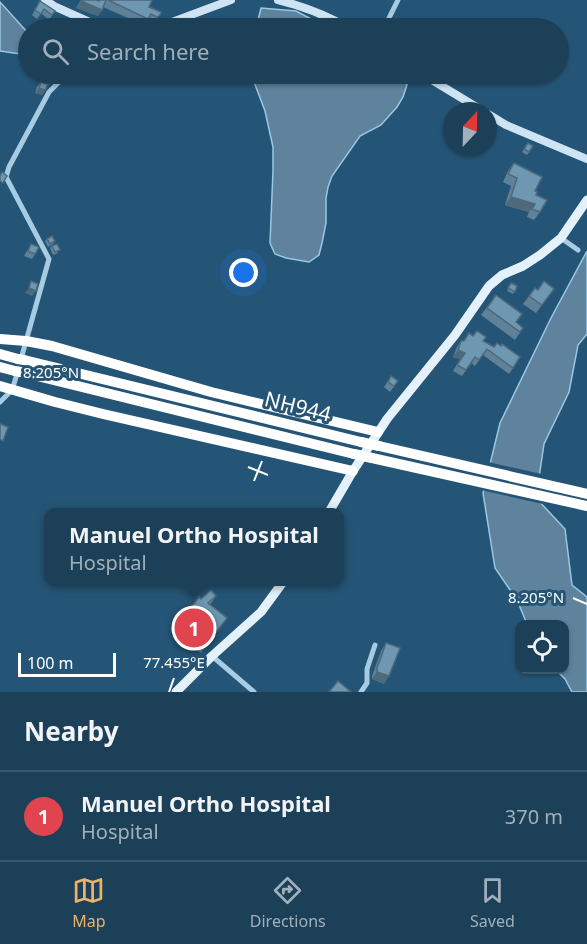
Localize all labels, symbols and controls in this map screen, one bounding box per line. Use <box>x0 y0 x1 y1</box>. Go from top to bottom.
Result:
search box <box>18 18 569 84</box>
icon: search <box>39 35 72 68</box>
text: Search here <box>87 36 209 66</box>
north arrow <box>443 102 497 156</box>
your location <box>229 258 258 287</box>
text: 8.205°N <box>23 362 79 382</box>
street label: NH944 <box>262 384 334 428</box>
popup <box>44 508 344 586</box>
text: Manuel Ortho Hospital <box>69 519 319 549</box>
text: Hospital <box>69 549 147 576</box>
text: 8.205°N <box>508 587 564 607</box>
pin: 1 <box>174 606 214 650</box>
map controls <box>515 620 569 674</box>
button: locate <box>515 620 569 674</box>
scale bar <box>18 650 116 678</box>
text: 100 m <box>27 652 74 674</box>
text: 77.455°E <box>143 652 205 672</box>
text: Nearby <box>24 713 119 749</box>
text: Manuel Ortho Hospital <box>81 788 331 818</box>
text: 1 <box>38 803 49 830</box>
text: 370 m <box>505 803 563 830</box>
text: Hospital <box>81 818 159 845</box>
tab: Map <box>72 874 105 932</box>
tab: Directions <box>250 874 326 932</box>
tab: Saved <box>470 874 515 932</box>

